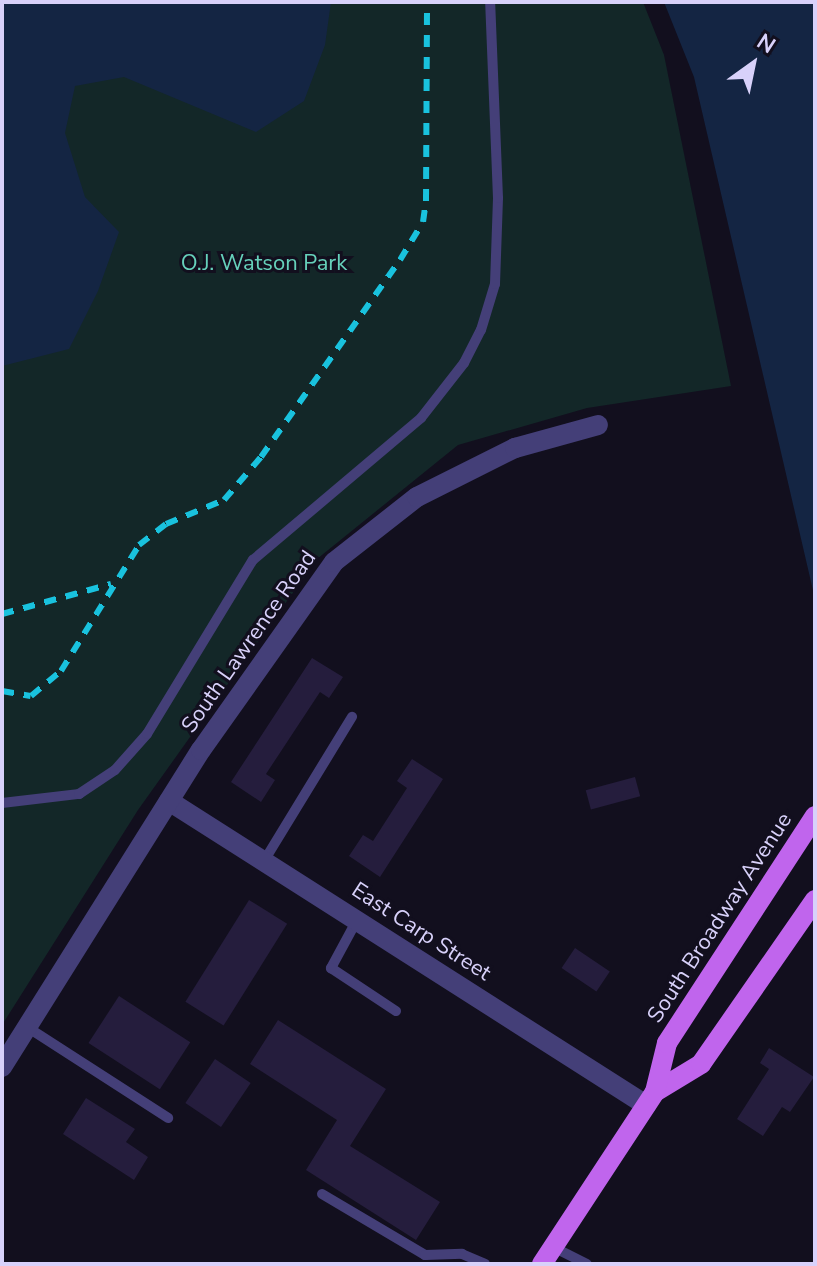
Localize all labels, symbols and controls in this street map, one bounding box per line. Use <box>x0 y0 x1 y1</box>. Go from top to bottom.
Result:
north arrow <box>713 24 793 104</box>
text: N <box>751 27 781 61</box>
park label: O.J. Watson Park <box>181 251 347 277</box>
street label: South Lawrence Road <box>176 546 322 738</box>
street label: South Broadway Avenue <box>642 808 798 1028</box>
street label: East Carp Street <box>346 877 496 987</box>

